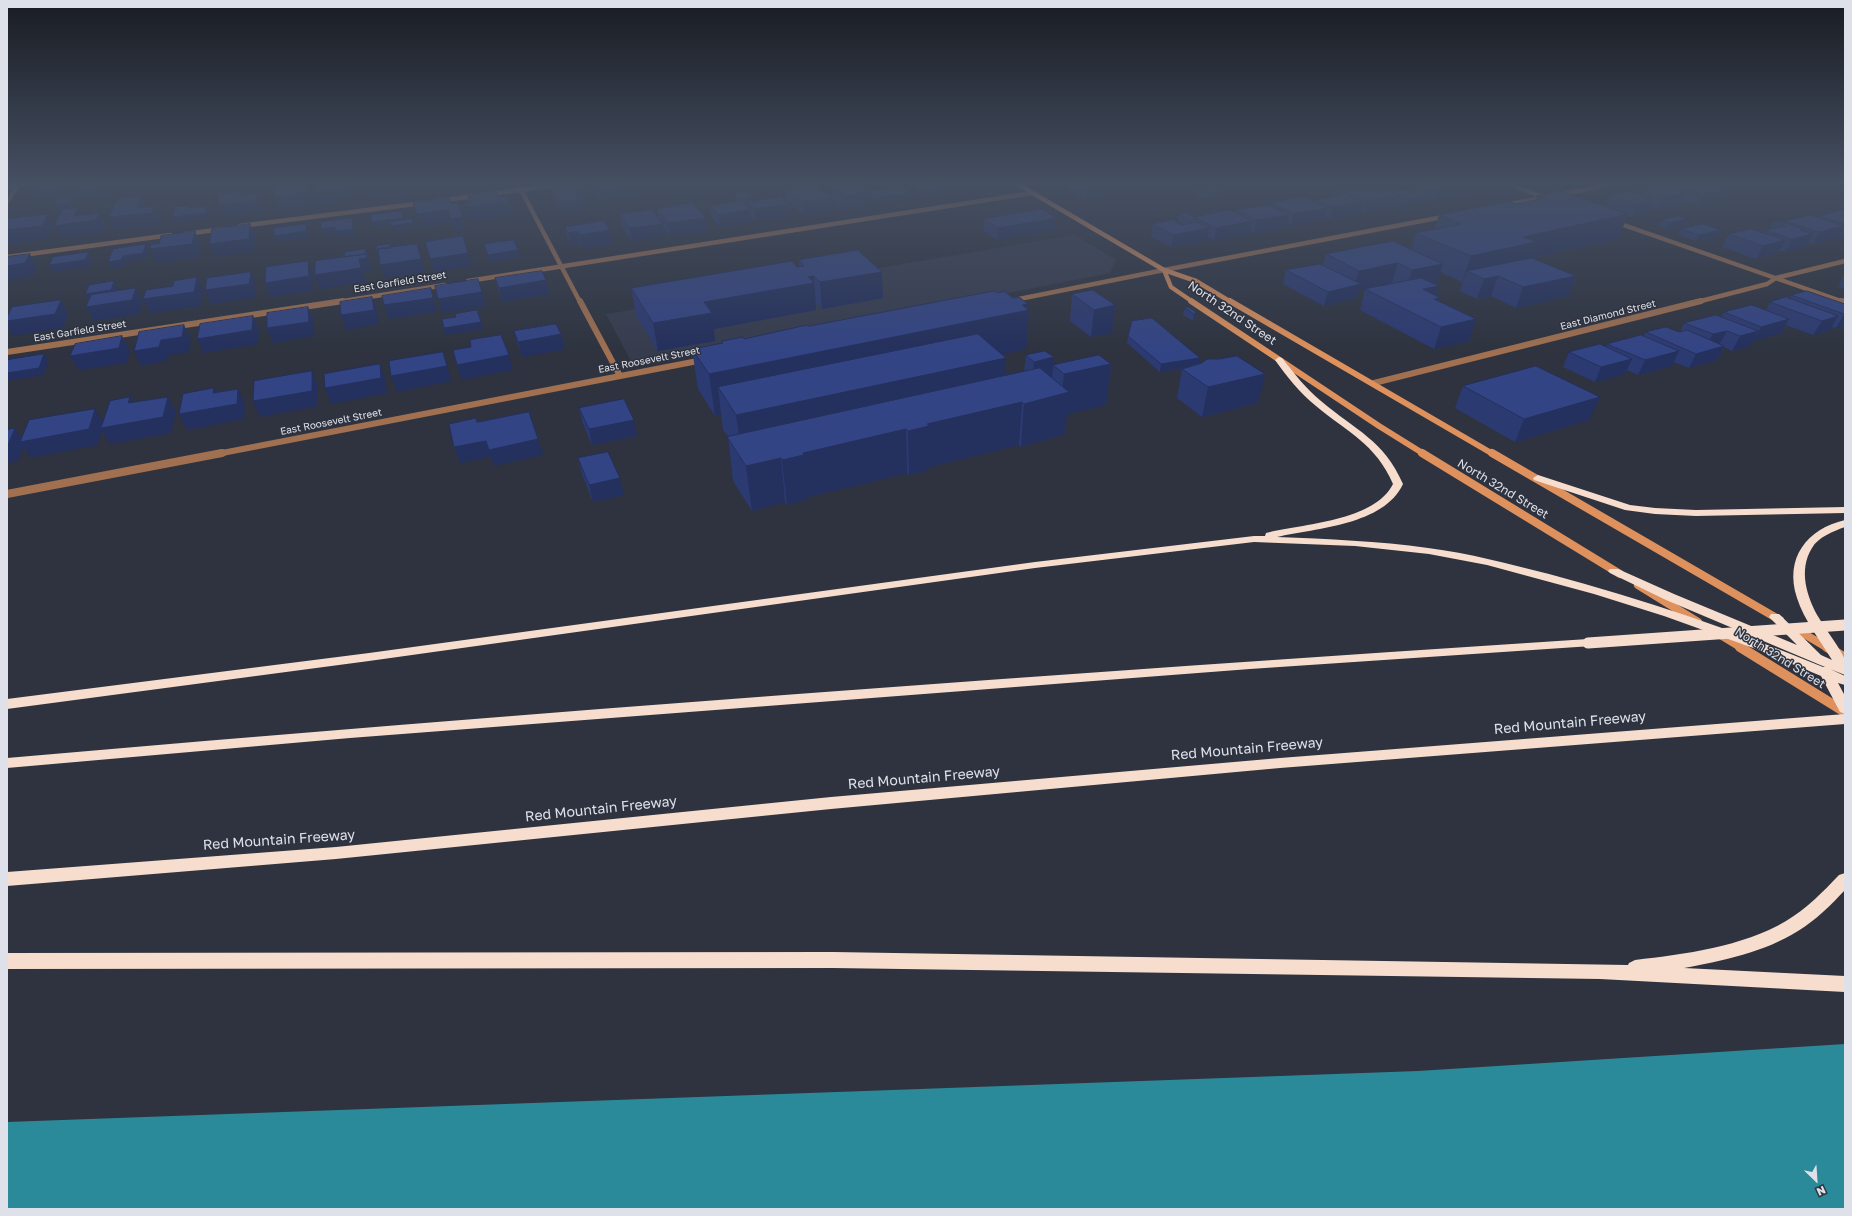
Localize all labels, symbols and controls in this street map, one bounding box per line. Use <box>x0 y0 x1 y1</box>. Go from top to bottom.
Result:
street label: East Garfield Street <box>353 269 447 295</box>
street label: North 32nd Street <box>1185 278 1279 348</box>
street label: East Diamond Street <box>1559 297 1657 333</box>
street label: East Garfield Street <box>33 318 127 344</box>
street label: East Roosevelt Street <box>597 344 701 376</box>
street label: East Roosevelt Street <box>279 406 383 438</box>
street label: North 32nd Street <box>1455 456 1551 522</box>
street label: North 32nd Street <box>1732 624 1828 692</box>
street label: Red Mountain Freeway <box>1493 708 1647 738</box>
street label: Red Mountain Freeway <box>1170 734 1324 764</box>
street label: Red Mountain Freeway <box>847 763 1001 793</box>
street label: Red Mountain Freeway <box>524 793 678 825</box>
street label: Red Mountain Freeway <box>202 826 356 854</box>
north arrow <box>1796 1160 1836 1200</box>
text: N <box>1815 1184 1828 1199</box>

